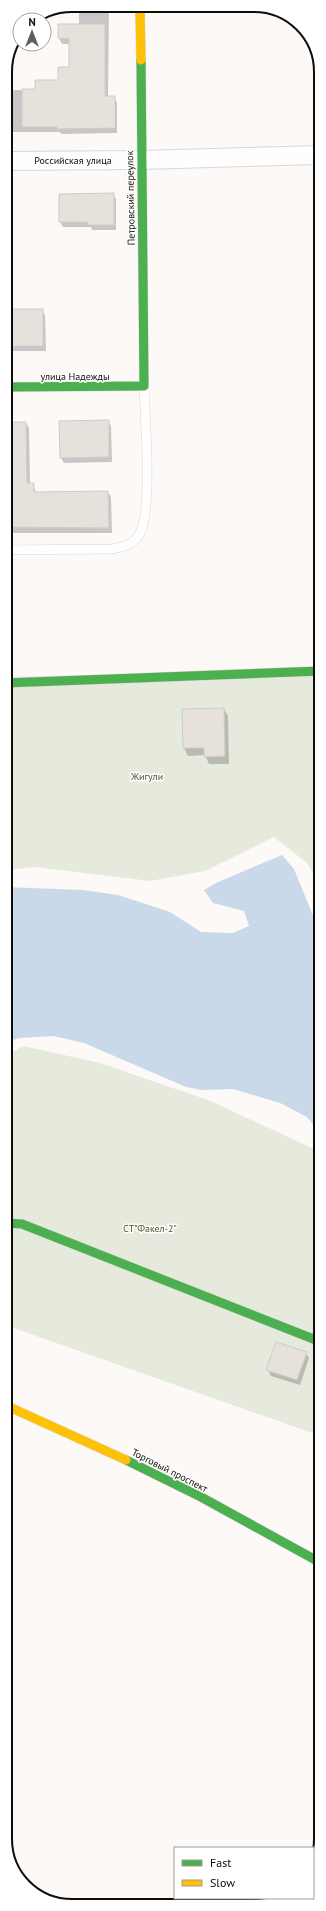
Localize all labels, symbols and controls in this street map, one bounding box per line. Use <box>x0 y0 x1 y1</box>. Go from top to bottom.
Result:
north arrow <box>12 12 52 52</box>
text: N <box>28 15 36 29</box>
street label: Петровский переулок <box>123 150 138 245</box>
street label: Российская улица <box>34 154 112 167</box>
street label: улица Надежды <box>40 370 110 383</box>
park label: Жигули <box>130 770 163 783</box>
park label: СТ"Факел-2" <box>123 1222 177 1235</box>
street label: Торговый проспект <box>130 1446 210 1495</box>
legend <box>174 1847 314 1899</box>
text: Fast <box>210 1855 231 1870</box>
text: Slow <box>210 1875 235 1890</box>

